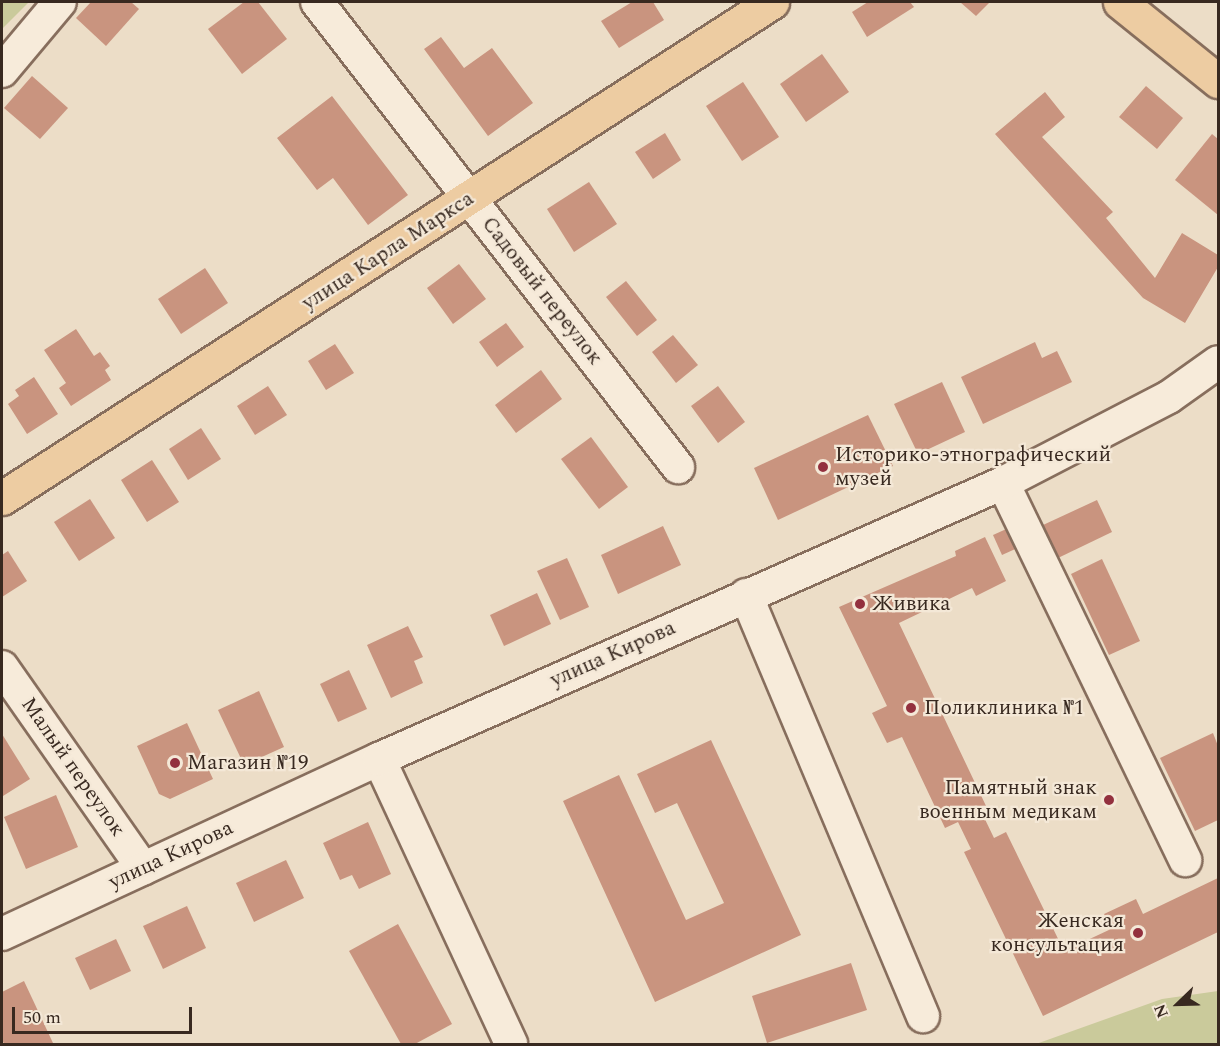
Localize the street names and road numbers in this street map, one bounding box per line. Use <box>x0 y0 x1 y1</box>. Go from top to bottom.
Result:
street label: улица Карла Маркса <box>298 186 478 316</box>
street label: Садовый переулок <box>476 212 608 370</box>
street label: улица Кирова <box>547 615 679 693</box>
street label: Малый переулок <box>16 693 130 841</box>
street label: улица Кирова <box>105 815 237 895</box>

